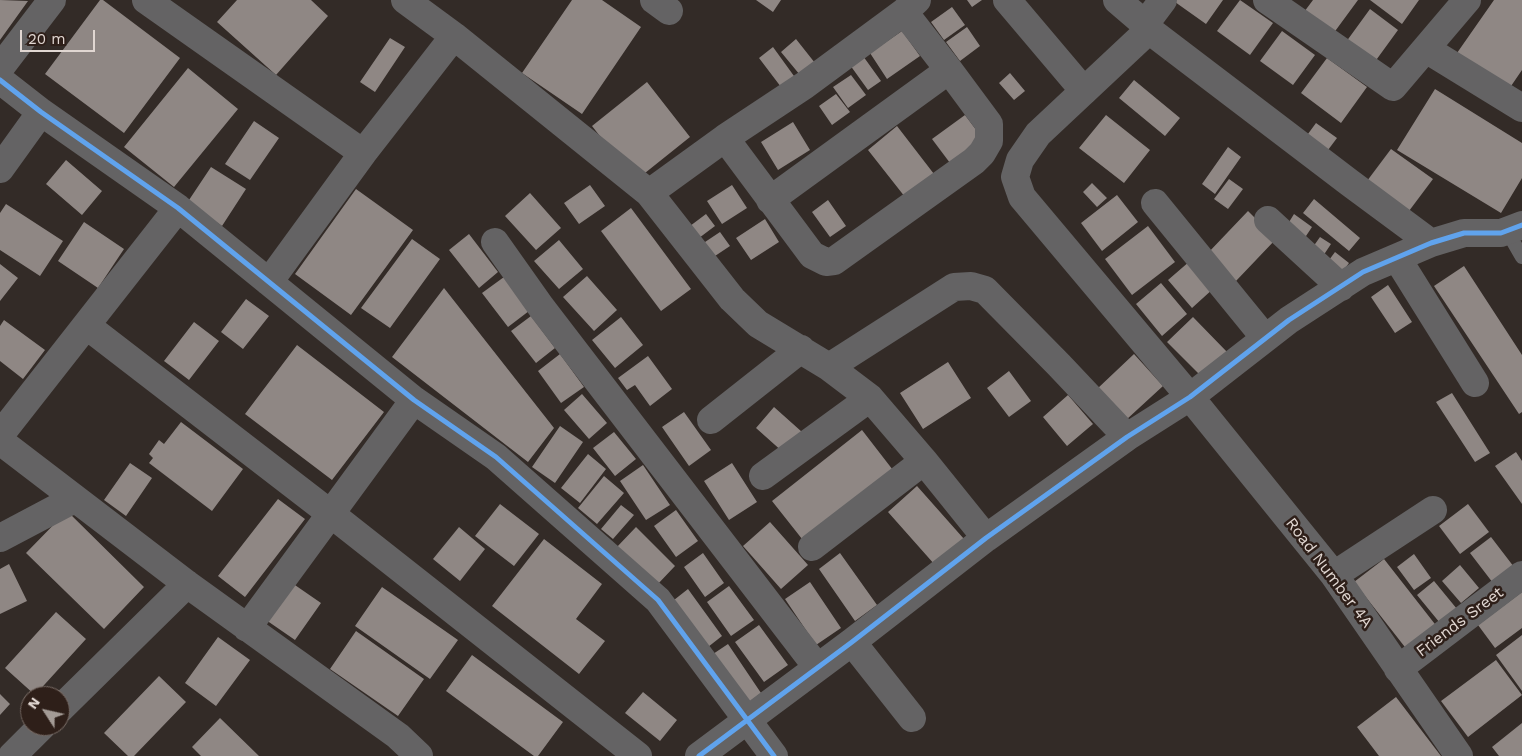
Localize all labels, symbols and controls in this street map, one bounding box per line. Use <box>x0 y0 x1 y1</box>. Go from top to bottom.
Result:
scale bar <box>22 20 98 52</box>
text: 20 m <box>28 30 66 48</box>
street label: Road Number 4A <box>1281 514 1377 632</box>
street label: Friends Sreet <box>1413 583 1507 661</box>
north arrow <box>20 686 70 736</box>
text: N <box>24 694 43 712</box>

